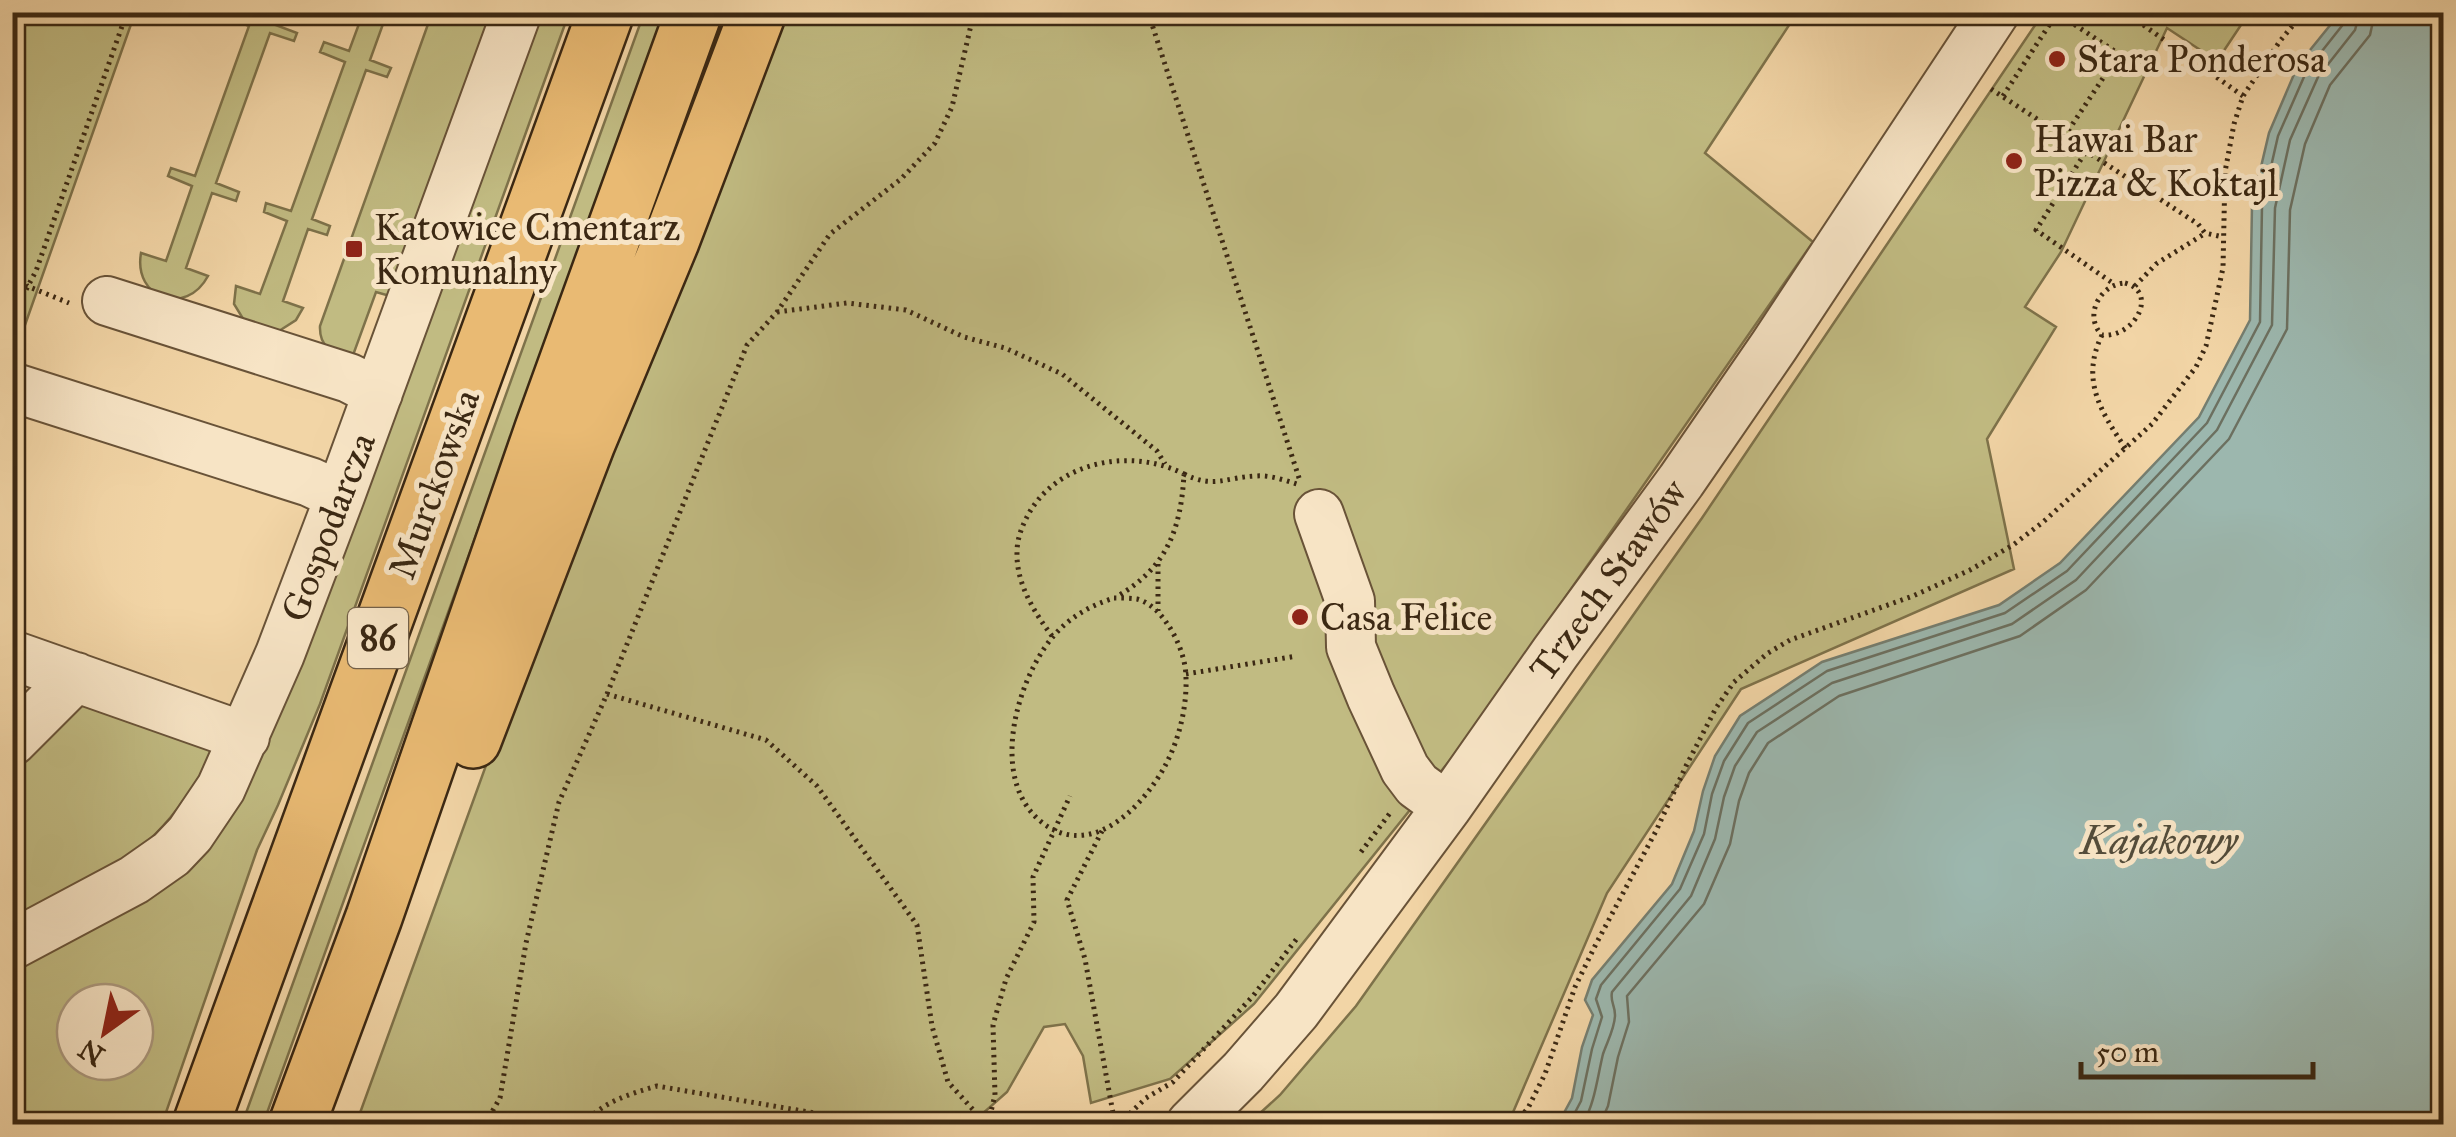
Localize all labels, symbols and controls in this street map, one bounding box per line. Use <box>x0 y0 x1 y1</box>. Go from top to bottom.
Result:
place label: Stara Ponderosa <box>2077 36 2327 82</box>
marker: Stara Ponderosa <box>2046 48 2068 70</box>
place label: Hawai Bar Pizza & Koktajl <box>2034 116 2279 206</box>
marker: Hawai Bar Pizza & Koktajl <box>2003 150 2025 172</box>
place label: Katowice Cmentarz Komunalny <box>374 204 680 294</box>
marker: Katowice Cmentarz Komunalny <box>343 238 365 260</box>
street label: Murckowska <box>379 382 490 585</box>
street label: Gospodarcza <box>271 425 385 628</box>
street label: Trzech Stawów <box>1519 469 1697 690</box>
place label: Casa Felice <box>1320 594 1492 640</box>
marker: Casa Felice <box>1289 606 1311 628</box>
road number: 86 <box>348 608 408 668</box>
water label: Kajakowy <box>2078 816 2240 865</box>
north arrow <box>55 982 155 1082</box>
scale bar <box>2081 1017 2314 1079</box>
text: N <box>72 1031 111 1074</box>
text: 50 m <box>2096 1034 2159 1070</box>

